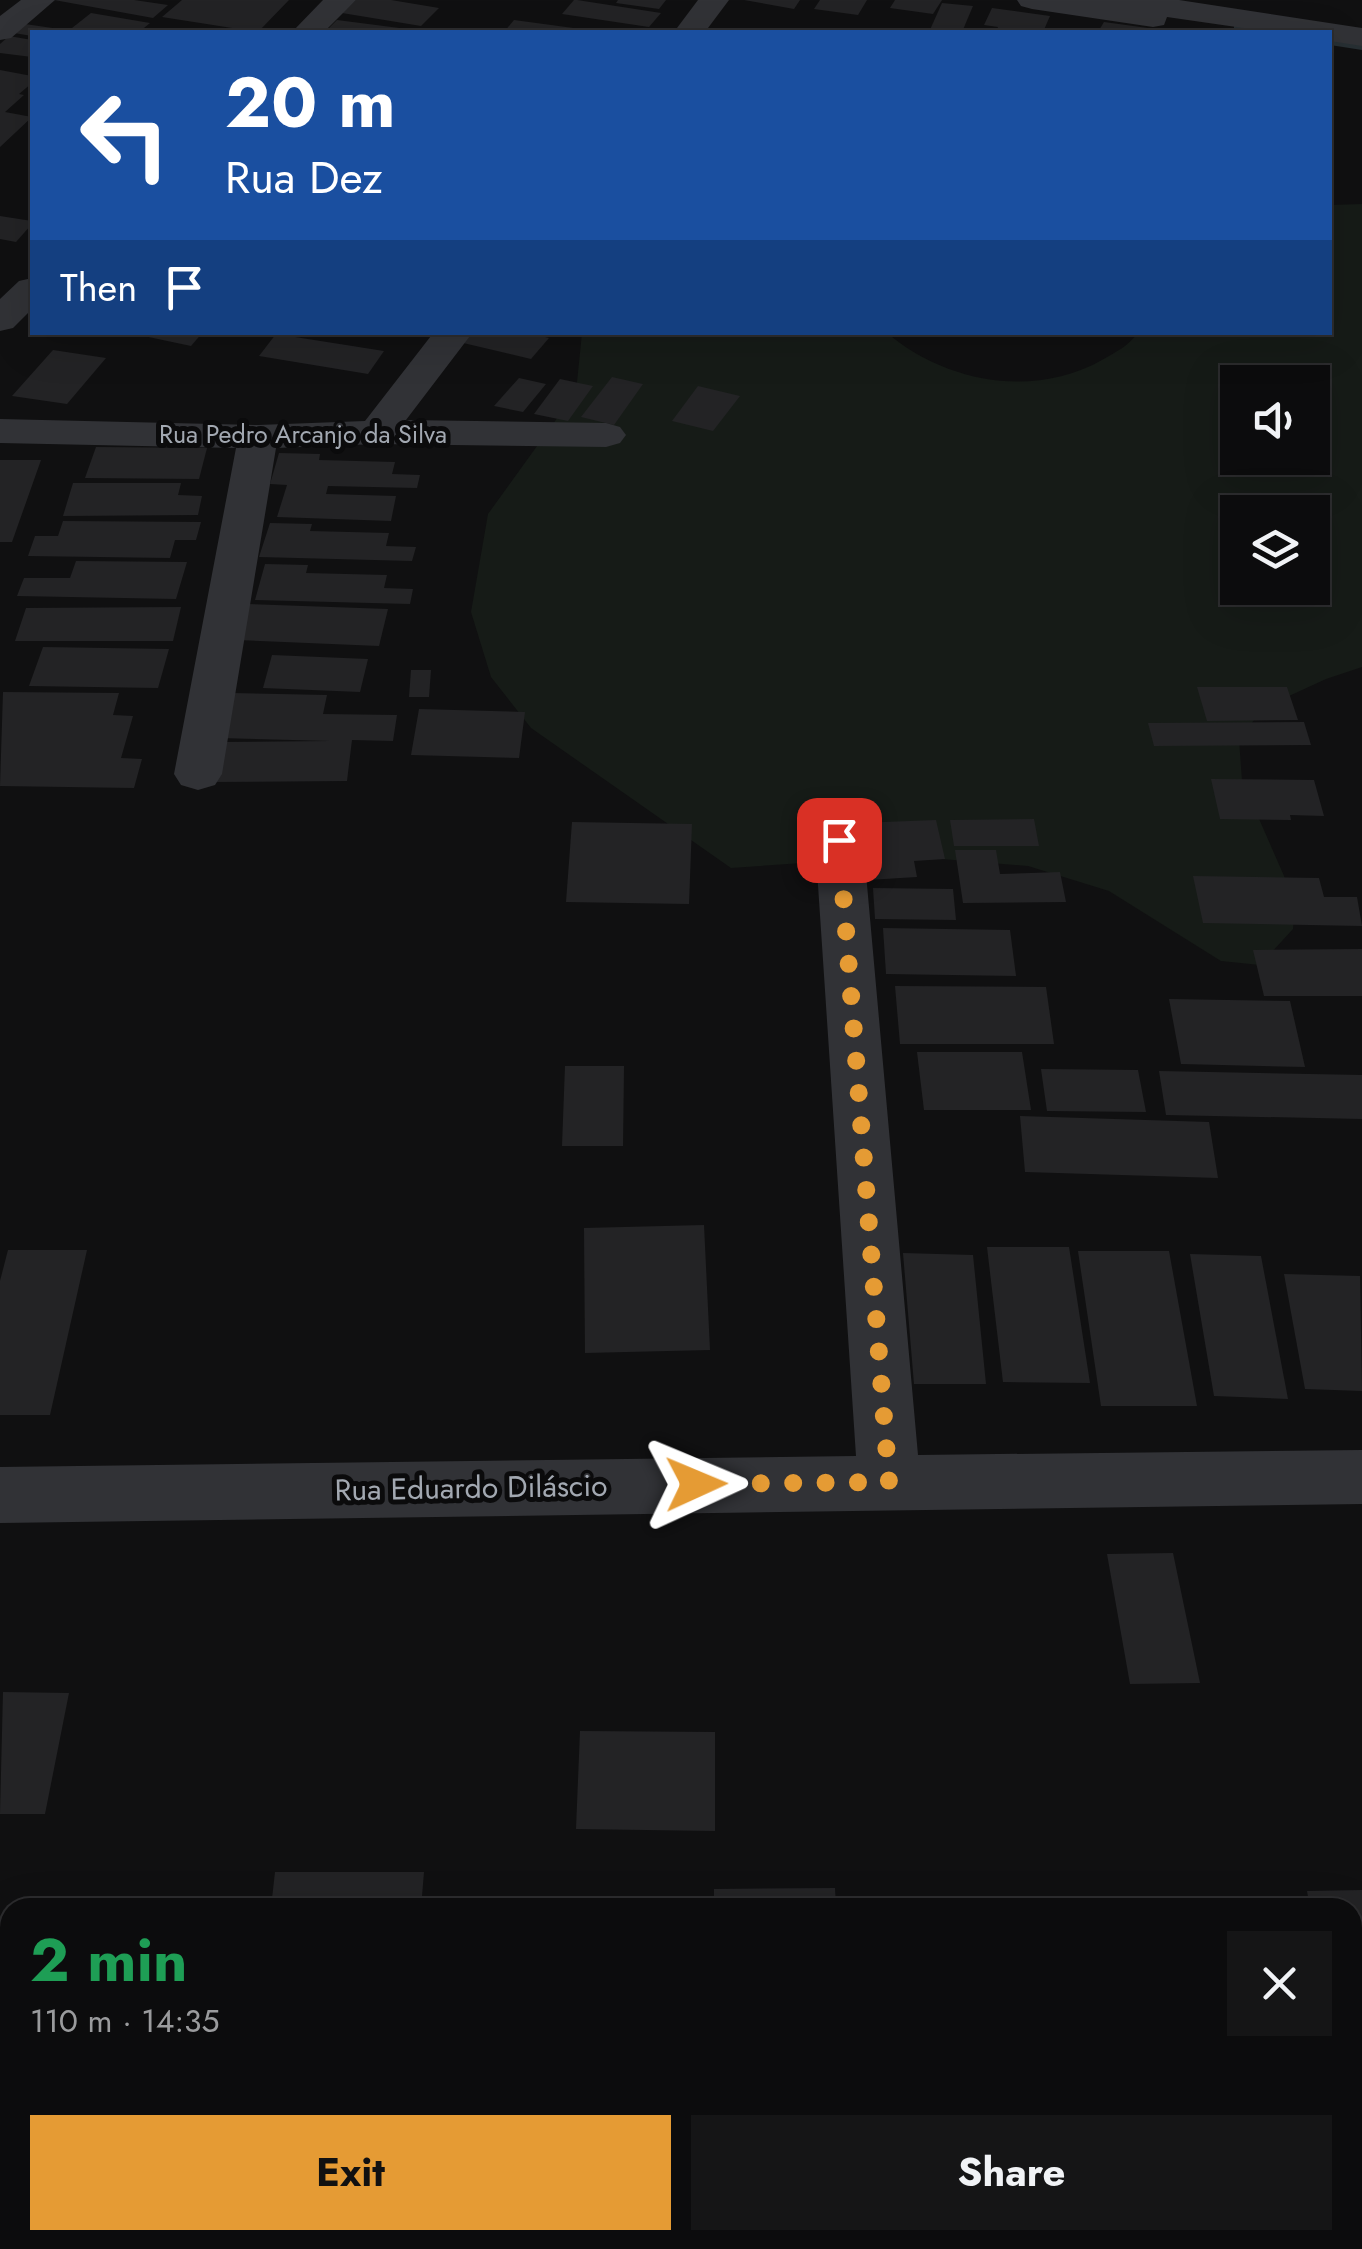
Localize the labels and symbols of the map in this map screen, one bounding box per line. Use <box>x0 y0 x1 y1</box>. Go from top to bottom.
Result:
street label: Rua Pedro Arcanjo da Silva <box>159 416 447 452</box>
pin <box>797 798 882 883</box>
position arrow <box>644 1432 748 1536</box>
street label: Rua Eduardo Diláscio <box>334 1464 608 1511</box>

